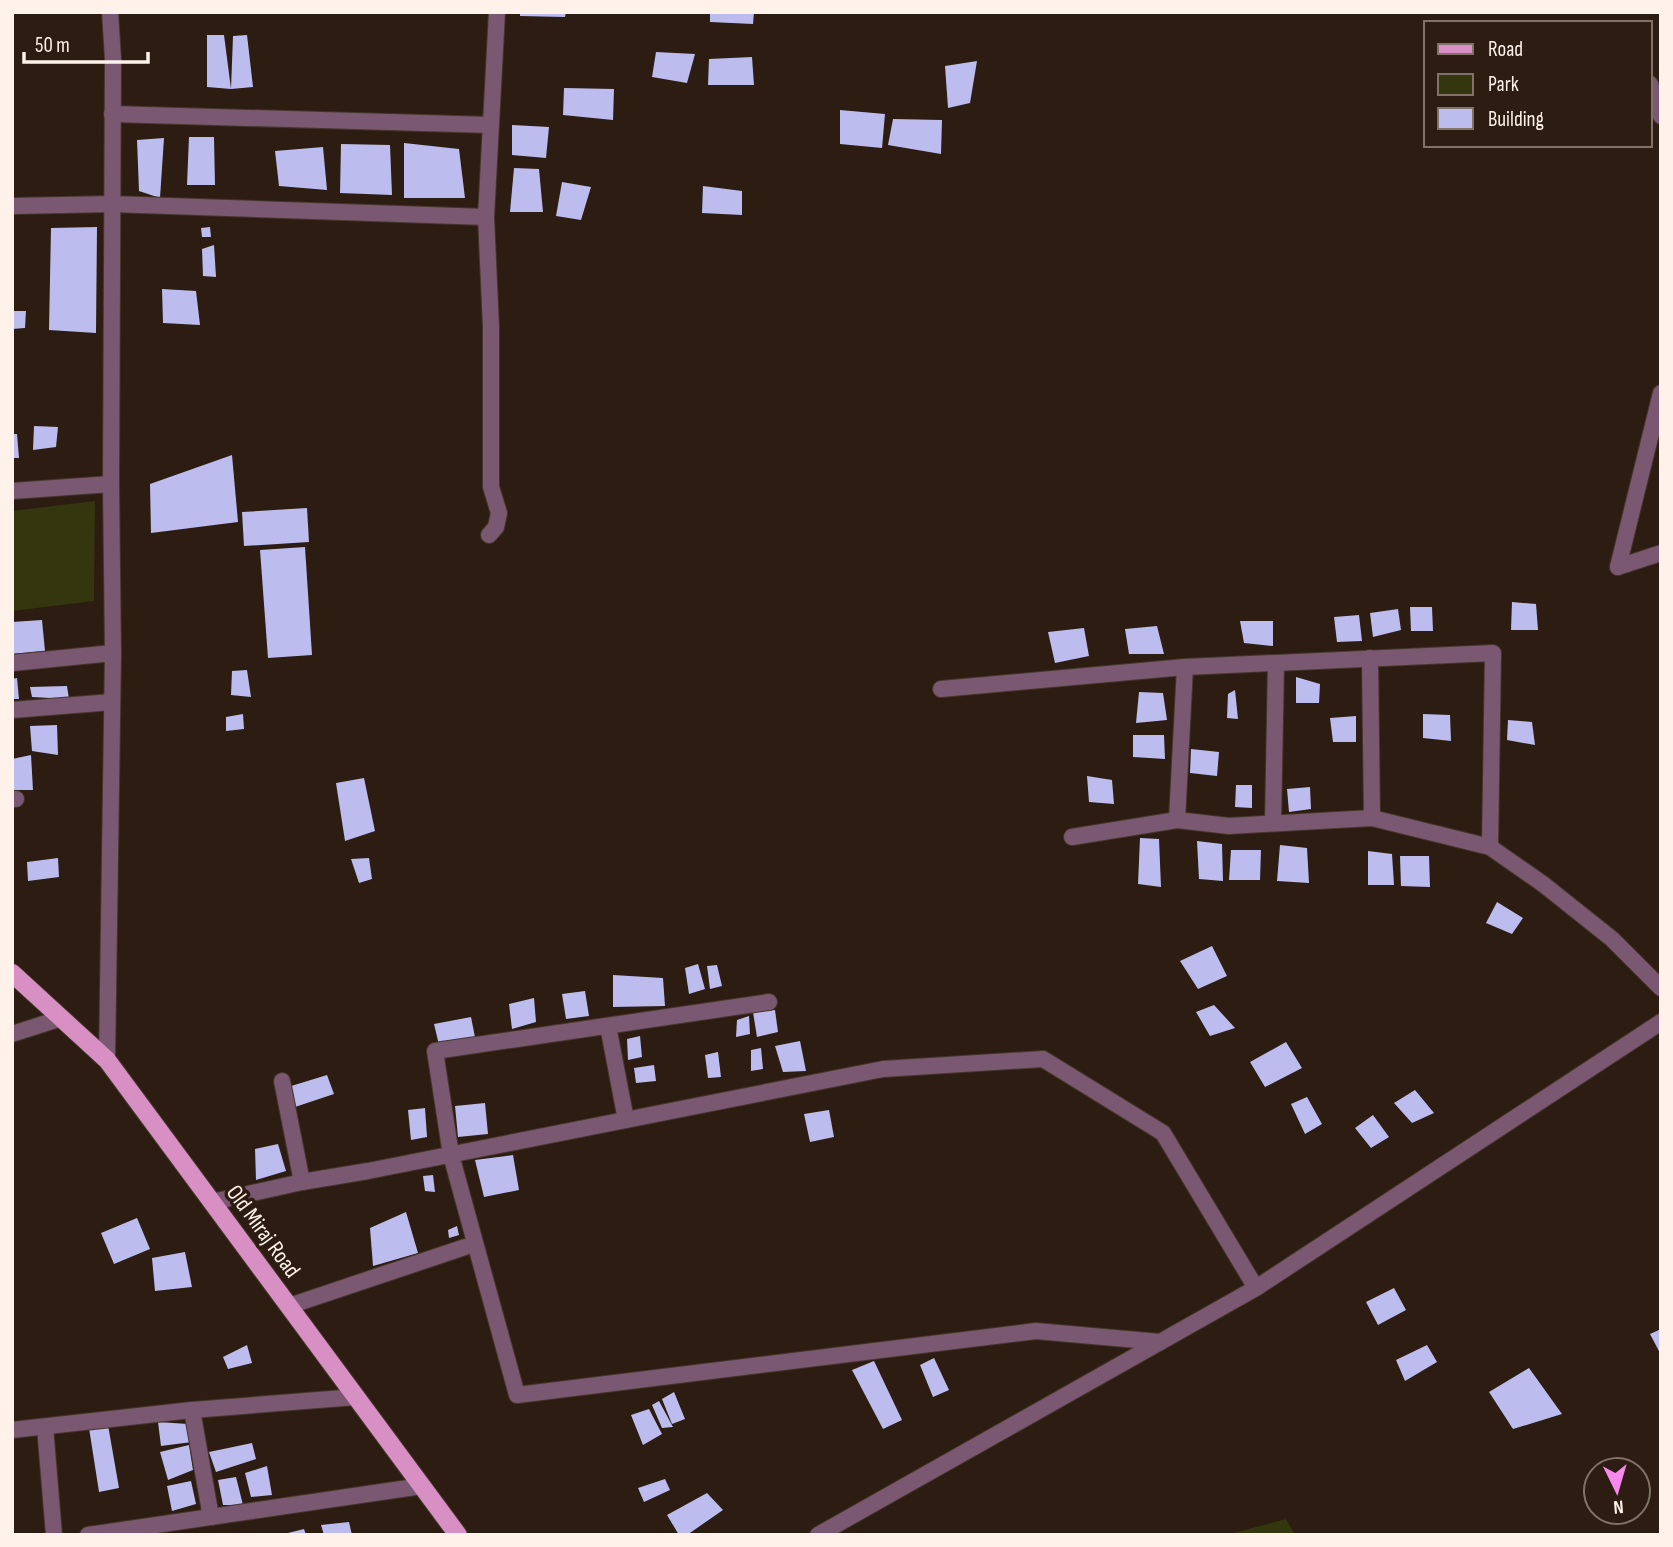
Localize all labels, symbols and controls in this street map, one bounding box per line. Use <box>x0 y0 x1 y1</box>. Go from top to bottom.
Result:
scale bar <box>24 21 149 65</box>
legend <box>1424 21 1652 147</box>
text: 50 m <box>35 33 70 58</box>
text: Road <box>1488 37 1523 62</box>
text: Park <box>1488 72 1519 97</box>
text: Building <box>1488 107 1544 132</box>
street label: Old Miraj Road <box>220 1180 306 1284</box>
north arrow <box>1582 1456 1652 1526</box>
text: N <box>1612 1495 1624 1518</box>

